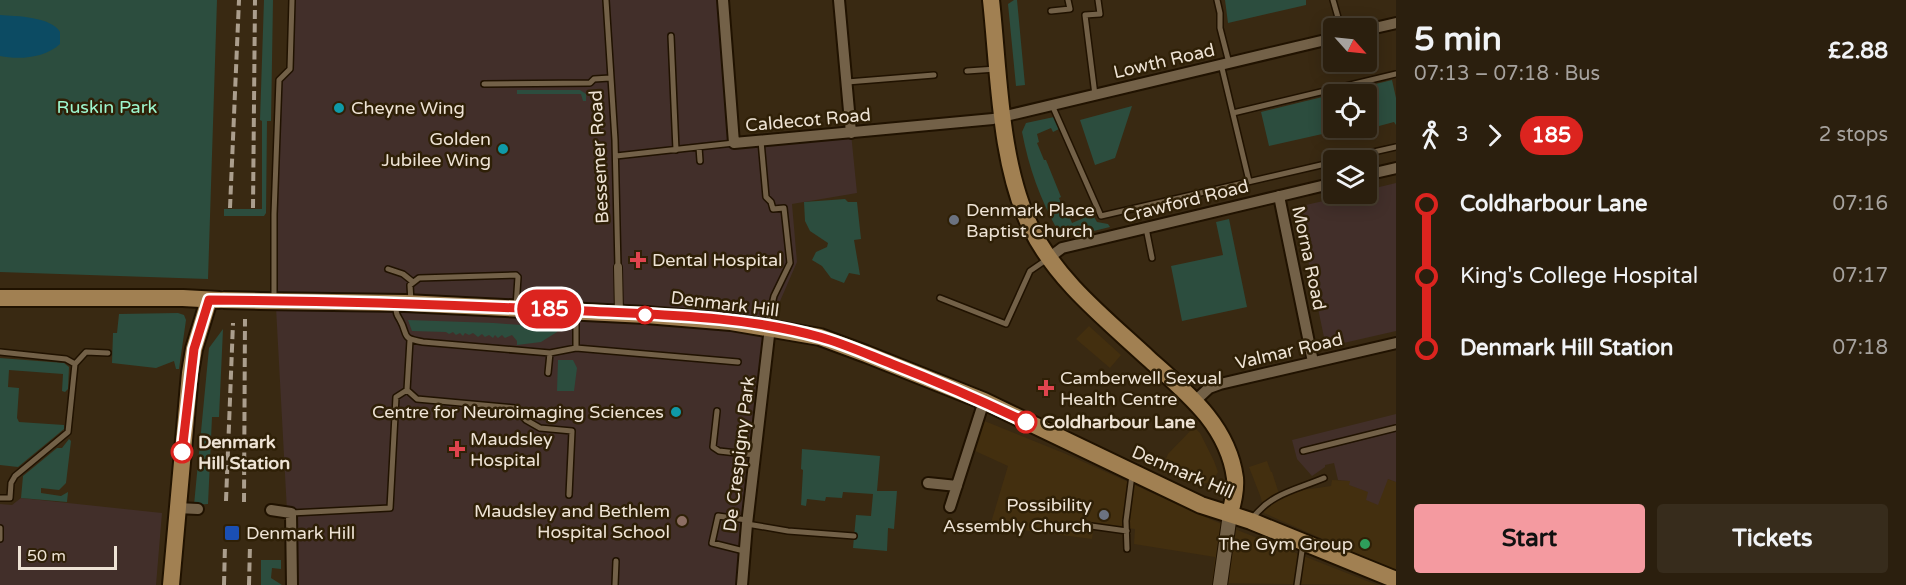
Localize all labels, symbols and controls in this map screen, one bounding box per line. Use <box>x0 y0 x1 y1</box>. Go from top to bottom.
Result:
north arrow <box>1323 18 1377 72</box>
map controls <box>1323 18 1377 204</box>
text: 5 min <box>1414 20 1502 59</box>
text: £2.88 <box>1828 38 1888 64</box>
street label: Lowth Road <box>1111 39 1217 83</box>
text: 07:13 – 07:18 · Bus <box>1414 62 1600 86</box>
button: locate <box>1323 84 1377 138</box>
street label: Bessemer Road <box>585 90 613 224</box>
park label: Ruskin Park <box>57 96 158 118</box>
place label: Cheyne Wing <box>351 97 465 119</box>
marker: Cheyne Wing <box>332 101 346 115</box>
street label: Caldecot Road <box>744 104 872 136</box>
icon: walk <box>1414 119 1447 152</box>
icon: forward <box>1478 119 1511 152</box>
text: 3 <box>1456 123 1469 147</box>
text: 185 <box>1532 123 1571 148</box>
text: 2 stops <box>1819 123 1888 147</box>
place label: Golden Jubilee Wing <box>381 128 491 171</box>
marker: Golden Jubilee Wing <box>496 142 510 156</box>
button: layers <box>1323 150 1377 204</box>
street label: Crawford Road <box>1121 175 1251 227</box>
text: Coldharbour Lane <box>1460 191 1648 217</box>
text: 07:16 <box>1833 192 1888 216</box>
place label: Denmark Place Baptist Church <box>966 199 1095 242</box>
street label: Morna Road <box>1287 204 1331 312</box>
marker: Denmark Place Baptist Church <box>947 213 961 227</box>
place label: Dental Hospital <box>652 249 783 271</box>
marker: Dental Hospital <box>629 251 647 269</box>
text: King's College Hospital <box>1460 263 1698 289</box>
text: 07:17 <box>1833 264 1888 288</box>
street label: Denmark Hill <box>669 286 781 322</box>
line badge: 185 <box>514 290 584 328</box>
text: 185 <box>529 297 569 322</box>
unlabelled marker <box>636 306 654 324</box>
street label: Valmar Road <box>1233 328 1345 374</box>
text: Denmark Hill Station <box>1460 335 1673 361</box>
text: 07:18 <box>1833 336 1888 360</box>
place label: Camberwell Sexual Health Centre <box>1060 367 1222 410</box>
street label: De Crespigny Park <box>719 375 759 533</box>
marker: Camberwell Sexual Health Centre <box>1037 379 1055 397</box>
place label: Centre for Neuroimaging Sciences <box>372 401 664 423</box>
marker: Centre for Neuroimaging Sciences <box>669 405 683 419</box>
marker: Coldharbour Lane <box>1015 411 1037 433</box>
place label: Coldharbour Lane <box>1042 411 1195 433</box>
place label: Maudsley Hospital <box>470 428 553 471</box>
place label: Denmark Hill Station <box>198 431 290 474</box>
marker: Maudsley Hospital <box>448 440 466 458</box>
marker: Denmark Hill Station <box>171 441 193 463</box>
street label: Denmark Hill <box>1128 441 1238 503</box>
place label: Possibility Assembly Church <box>943 494 1092 537</box>
place label: Maudsley and Bethlem Hospital School <box>474 500 670 543</box>
button: Start <box>1414 504 1645 573</box>
button: Tickets <box>1657 504 1888 573</box>
marker: Possibility Assembly Church <box>1097 508 1111 522</box>
marker: Maudsley and Bethlem Hospital School <box>675 514 689 528</box>
place label: Denmark Hill <box>246 522 355 544</box>
marker: Denmark Hill <box>223 524 241 542</box>
place label: The Gym Group <box>1218 533 1353 555</box>
marker: The Gym Group <box>1358 537 1372 551</box>
scale bar <box>18 543 117 570</box>
text: 50 m <box>27 546 66 566</box>

